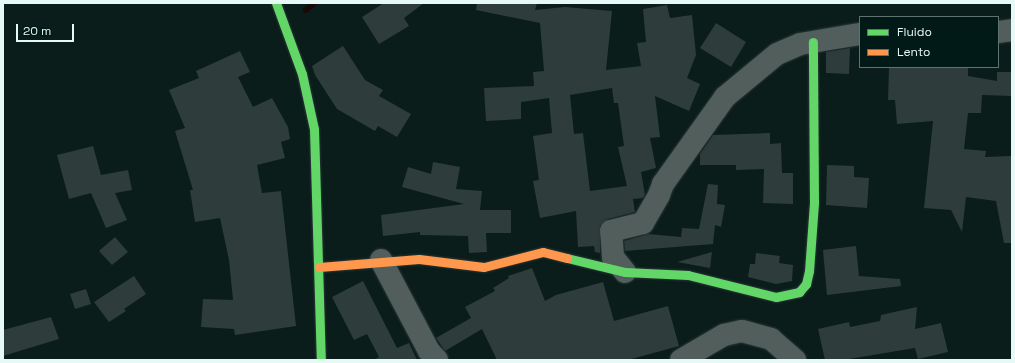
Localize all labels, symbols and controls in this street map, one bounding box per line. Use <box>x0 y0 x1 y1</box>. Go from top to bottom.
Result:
scale bar <box>18 16 76 42</box>
legend <box>859 16 999 68</box>
text: 20 m <box>23 23 51 39</box>
text: Fluido <box>897 24 932 40</box>
text: Lento <box>897 44 931 60</box>

